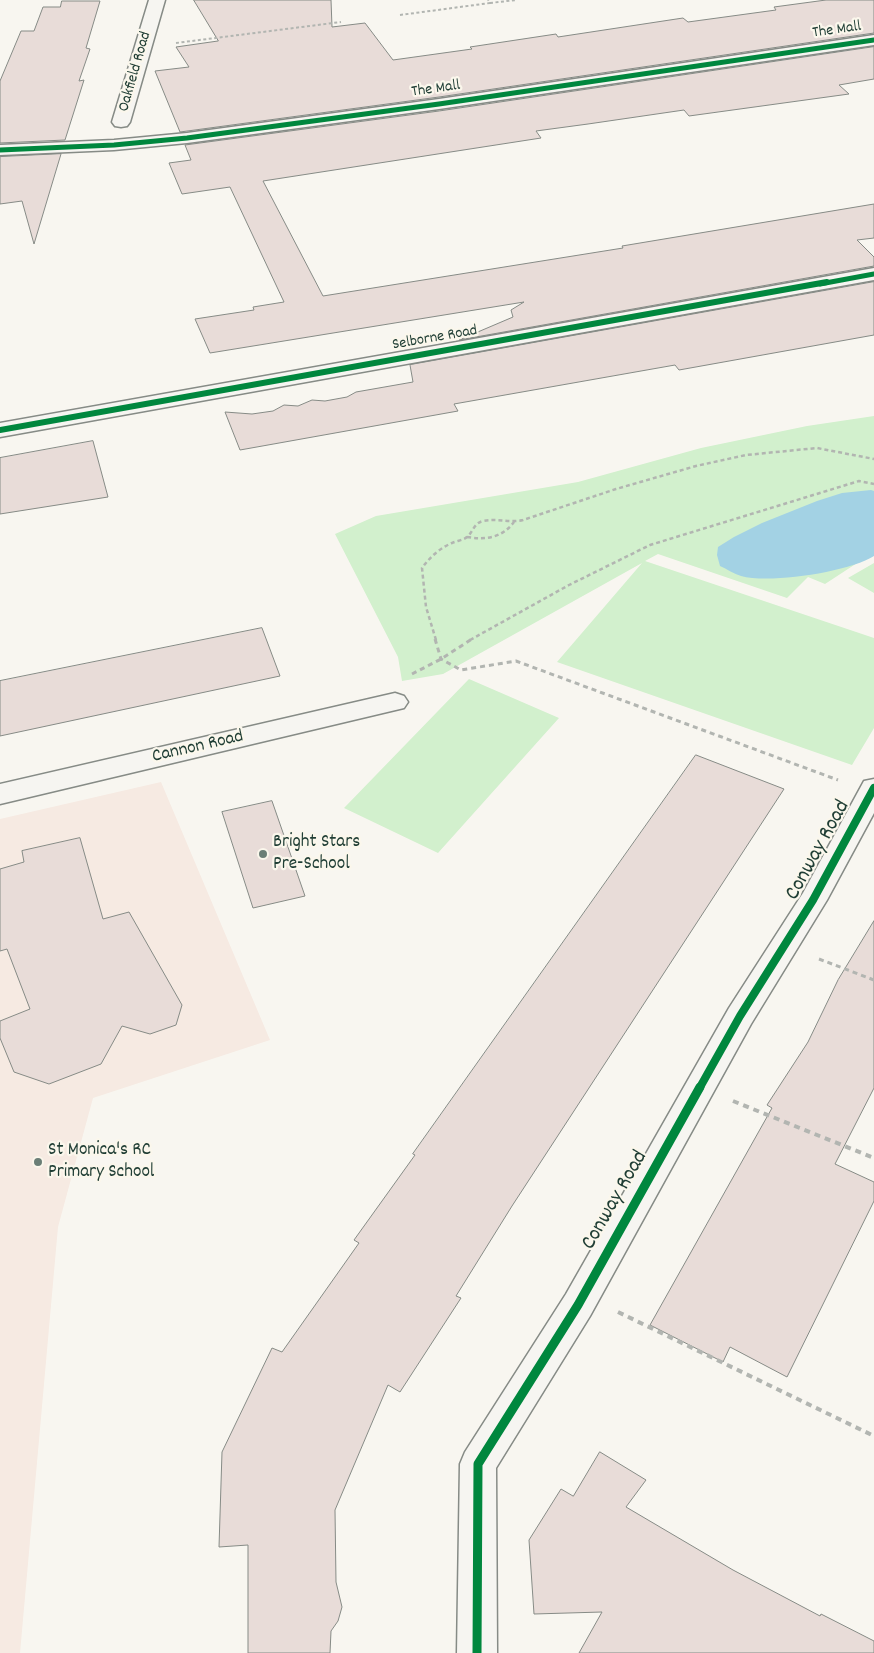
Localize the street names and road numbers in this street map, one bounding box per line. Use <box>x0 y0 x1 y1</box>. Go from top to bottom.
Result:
street label: The Mall <box>811 18 863 44</box>
street label: Oakfield Road <box>115 30 157 114</box>
street label: The Mall <box>410 77 462 103</box>
street label: Selborne Road <box>391 322 479 356</box>
street label: Cannon Road <box>150 726 246 770</box>
street label: Conway Road <box>781 796 857 906</box>
street label: Conway Road <box>577 1147 655 1255</box>

